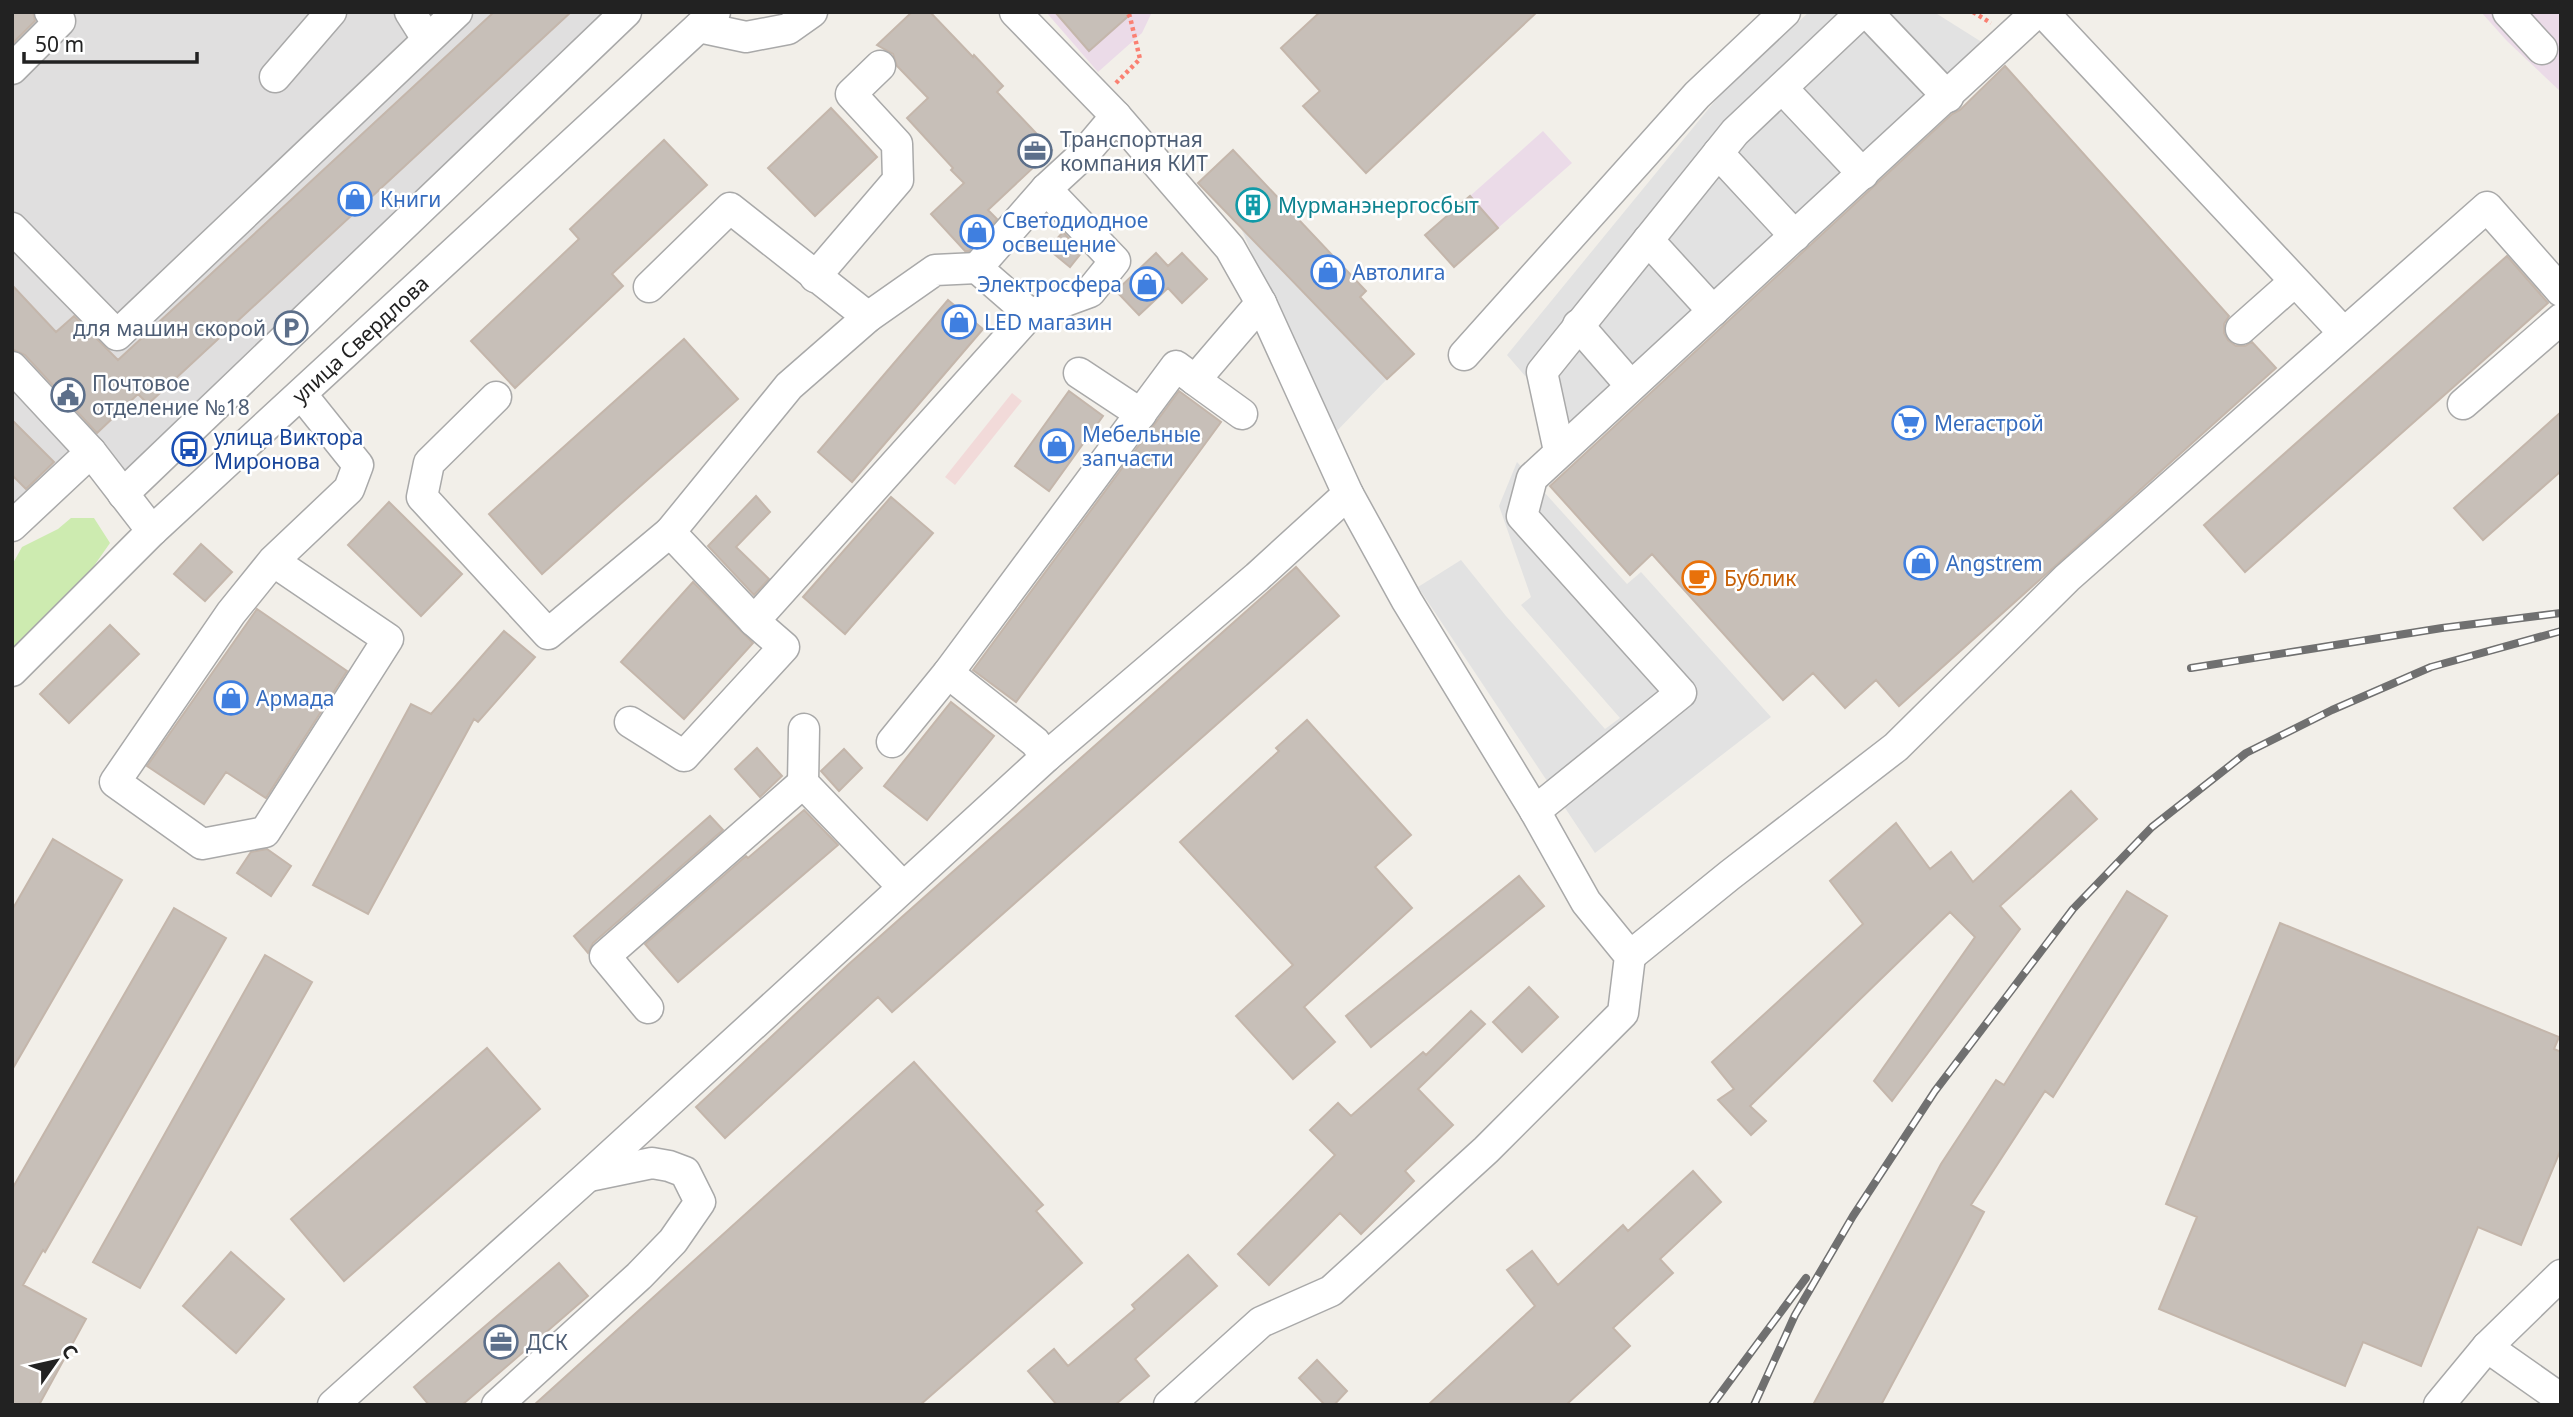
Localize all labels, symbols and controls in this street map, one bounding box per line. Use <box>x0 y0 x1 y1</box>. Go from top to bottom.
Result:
scale bar <box>24 21 198 65</box>
text: 50 m <box>35 30 84 58</box>
place label: Транспортная компания КИТ <box>1060 125 1208 177</box>
office icon: Транспортная компания КИТ <box>1016 132 1054 170</box>
shop icon: Книги <box>336 180 374 218</box>
place label: Книги <box>380 185 441 213</box>
building icon: Мурманэнергосбыт <box>1234 186 1272 224</box>
place label: Мурманэнергосбыт <box>1278 191 1479 219</box>
place label: Светодиодное освещение <box>1002 206 1148 258</box>
shop icon: Светодиодное освещение <box>958 213 996 251</box>
shop icon: Автолига <box>1309 253 1347 291</box>
place label: Автолига <box>1352 258 1445 286</box>
shop icon: Электросфера <box>1128 265 1166 303</box>
street label: улица Свердлова <box>286 269 434 409</box>
place label: Электросфера <box>977 270 1122 298</box>
shop icon: LED магазин <box>940 303 978 341</box>
place label: LED магазин <box>984 308 1112 336</box>
parking icon: для машин скорой <box>272 309 310 347</box>
place label: для машин скорой <box>73 314 266 342</box>
place label: Почтовое отделение №18 <box>92 369 250 421</box>
public building icon: Почтовое отделение №18 <box>49 376 87 414</box>
supermarket icon: Мегастрой <box>1890 404 1928 442</box>
place label: Мегастрой <box>1934 409 2044 437</box>
place label: Мебельные запчасти <box>1082 420 1201 472</box>
place label: улица Виктора Миронова <box>214 423 363 475</box>
shop icon: Мебельные запчасти <box>1038 427 1076 465</box>
bus stop icon: улица Виктора Миронова <box>170 430 208 468</box>
shop icon: Angstrem <box>1902 544 1940 582</box>
place label: Angstrem <box>1946 549 2043 577</box>
cafe icon: Бублик <box>1680 559 1718 597</box>
place label: Бублик <box>1724 564 1796 592</box>
shop icon: Армада <box>212 679 250 717</box>
place label: Армада <box>256 684 334 712</box>
office icon: ДСК <box>482 1323 520 1361</box>
north arrow <box>21 1326 91 1396</box>
place label: ДСК <box>526 1328 568 1356</box>
text: С <box>56 1339 84 1364</box>

